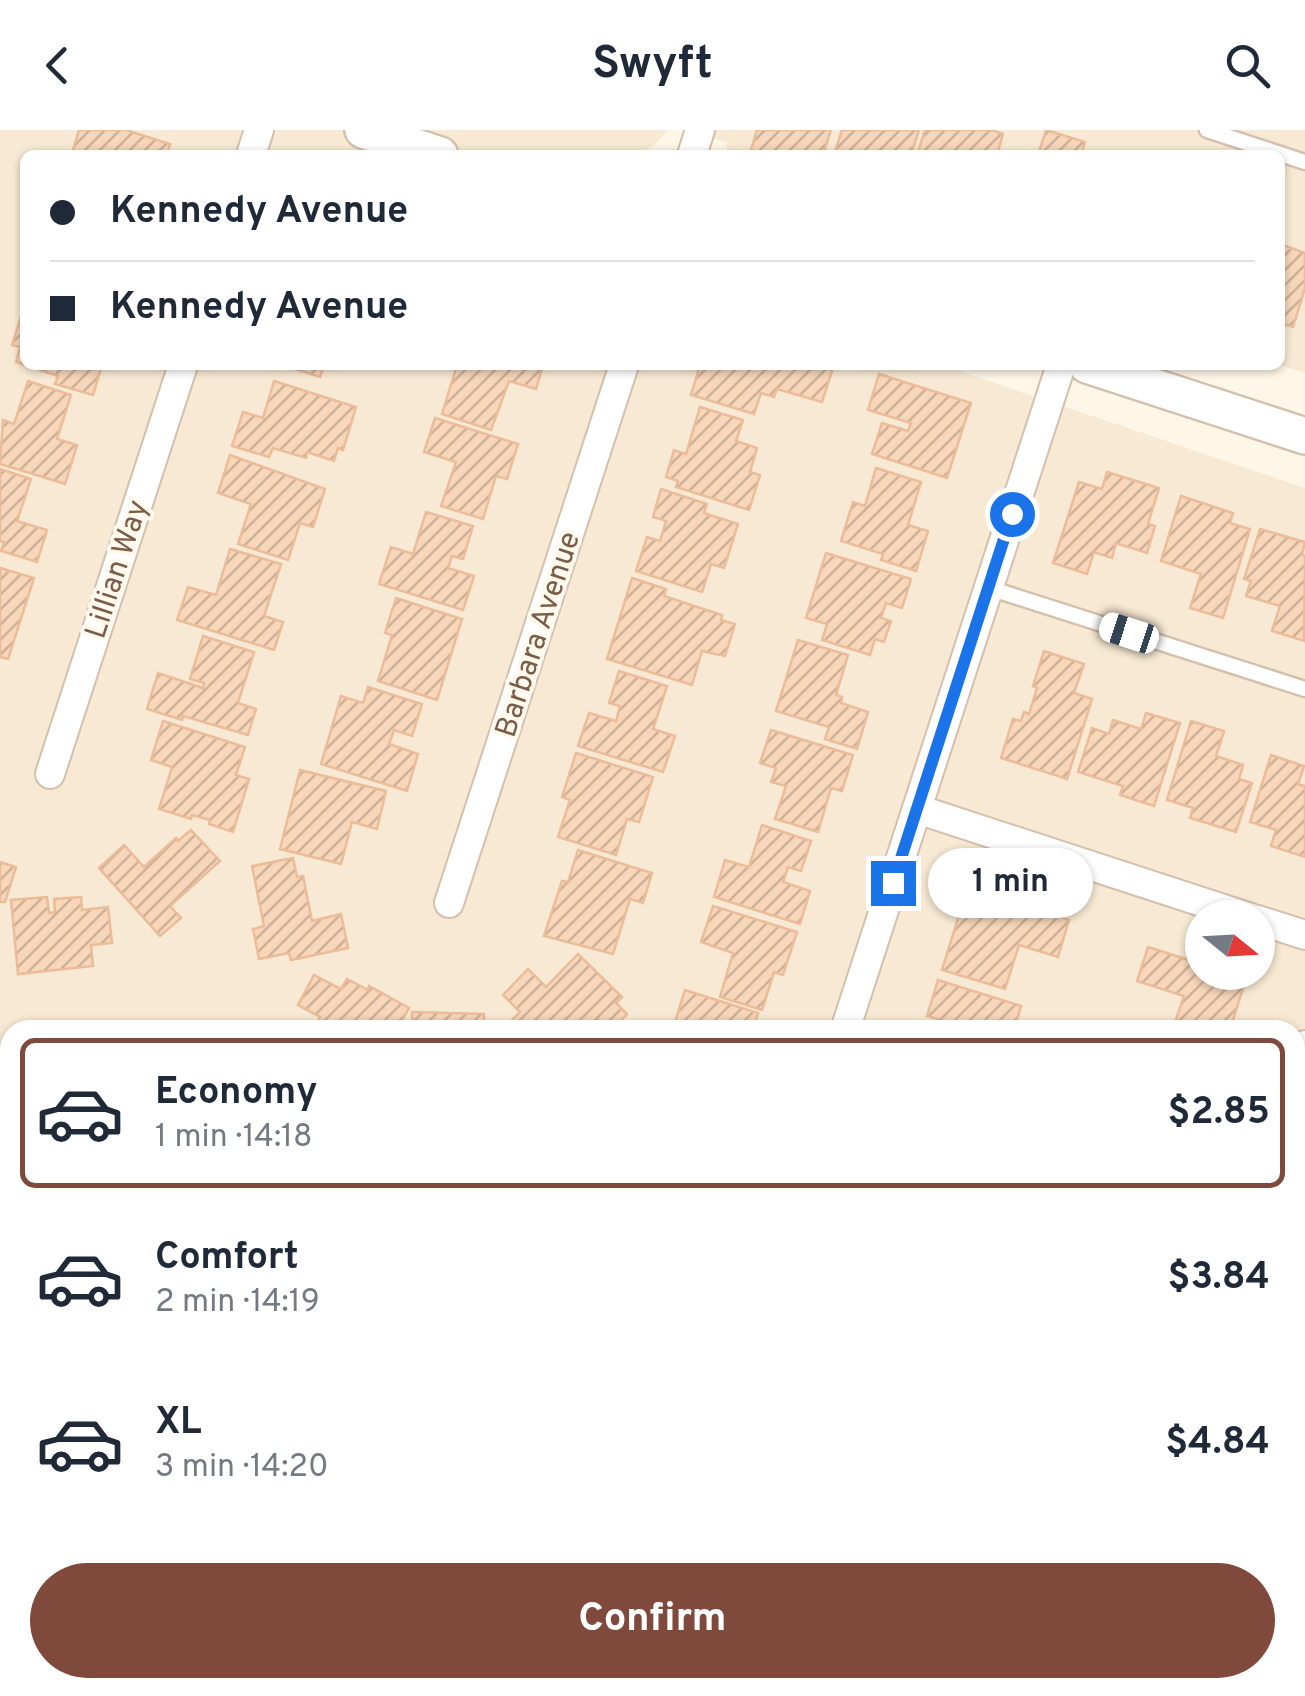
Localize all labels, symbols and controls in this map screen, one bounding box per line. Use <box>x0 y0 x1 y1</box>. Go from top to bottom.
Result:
text: Swyft <box>592 37 713 94</box>
icon: back <box>30 38 85 93</box>
icon: search <box>1220 38 1275 93</box>
text: Kennedy Avenue <box>110 188 408 237</box>
text: Kennedy Avenue <box>110 284 408 333</box>
route start <box>990 492 1035 537</box>
street label: Lillian Way <box>79 496 158 644</box>
street label: Barbara Avenue <box>489 527 590 742</box>
car <box>1096 609 1162 657</box>
callout: 1 min <box>928 848 1093 918</box>
route end <box>871 861 916 906</box>
text: 1 min <box>972 863 1049 903</box>
north arrow <box>1185 900 1275 990</box>
map controls <box>1185 900 1275 990</box>
icon: car <box>35 1068 125 1158</box>
text: Economy <box>155 1069 317 1118</box>
text: $2.85 <box>1167 1089 1270 1138</box>
text: 1 min · 14:18 <box>155 1118 313 1158</box>
icon: car <box>35 1233 125 1323</box>
text: Comfort <box>155 1234 299 1283</box>
text: $3.84 <box>1168 1254 1270 1303</box>
text: 2 min · 14:19 <box>155 1283 320 1323</box>
icon: car <box>35 1398 125 1488</box>
text: XL <box>155 1399 202 1448</box>
text: $4.84 <box>1165 1419 1270 1468</box>
text: 3 min · 14:20 <box>155 1448 329 1488</box>
button: Confirm <box>30 1563 1275 1678</box>

